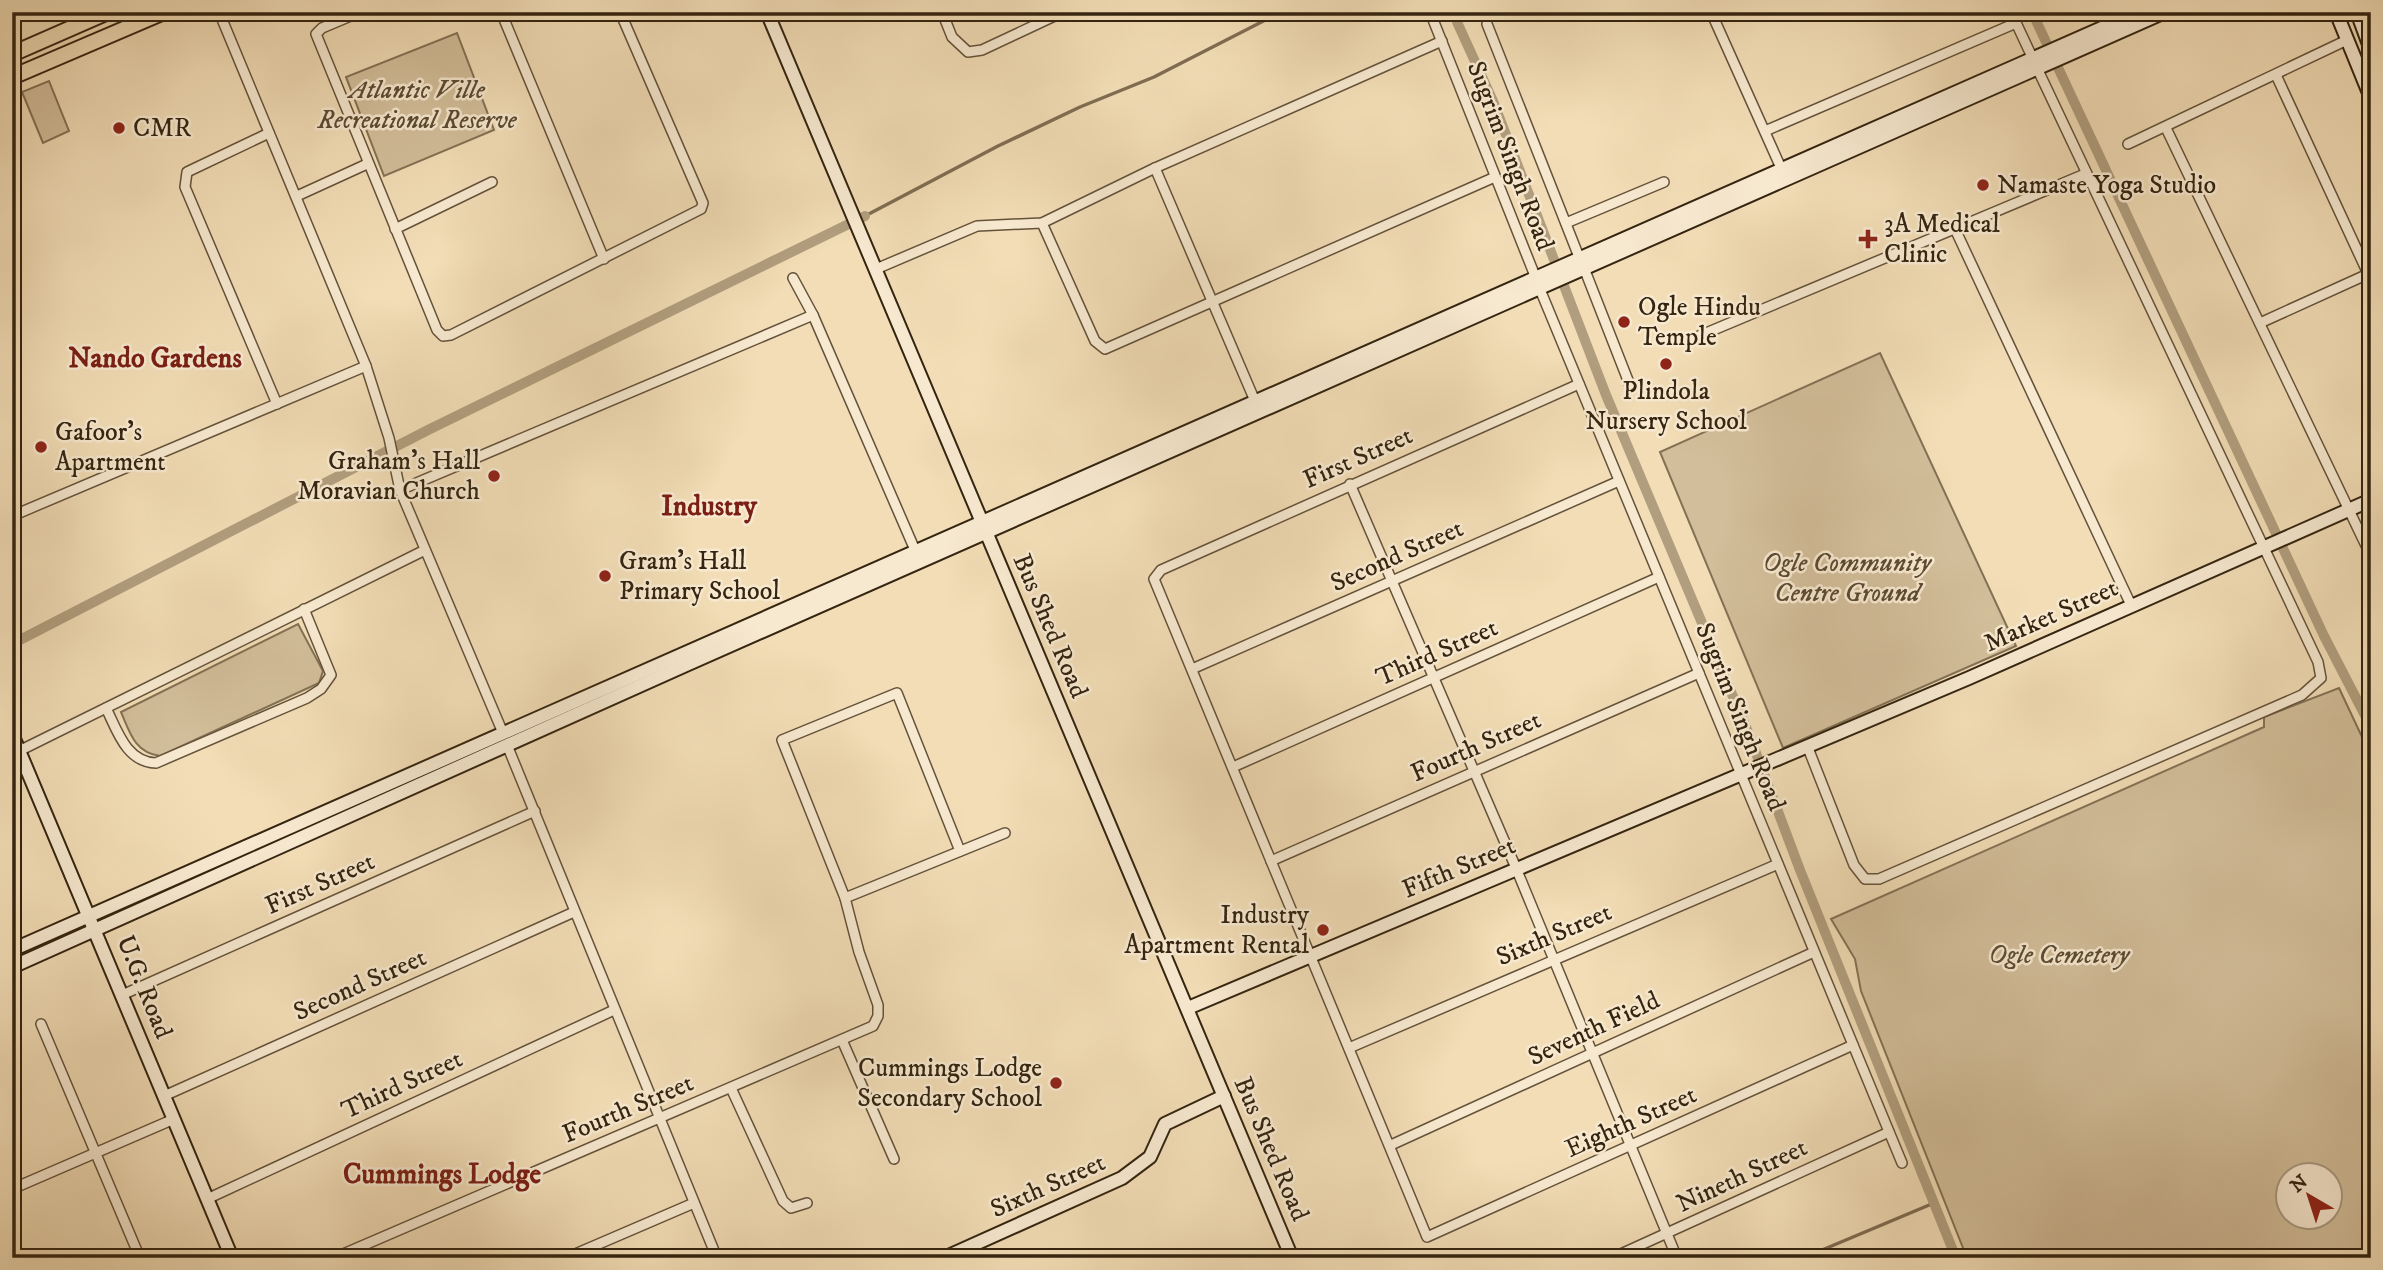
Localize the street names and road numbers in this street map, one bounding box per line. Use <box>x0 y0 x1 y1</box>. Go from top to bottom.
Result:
street label: Sugrim Singh Road <box>1459 57 1561 255</box>
street label: First Street <box>1298 419 1418 497</box>
street label: Second Street <box>1326 512 1468 600</box>
street label: Bus Shed Road <box>1005 549 1095 703</box>
street label: Market Street <box>1979 572 2123 660</box>
street label: Third Street <box>1371 612 1503 694</box>
street label: Sugrim Singh Road <box>1687 618 1793 816</box>
street label: Fourth Street <box>1406 704 1546 790</box>
street label: Fifth Street <box>1397 829 1521 907</box>
street label: First Street <box>260 845 380 923</box>
street label: Sixth Street <box>1491 896 1617 974</box>
street label: U.G. Road <box>108 930 180 1044</box>
street label: Second Street <box>289 941 431 1029</box>
street label: Seventh Field <box>1523 984 1665 1074</box>
street label: Third Street <box>336 1043 468 1127</box>
street label: Fourth Street <box>558 1067 698 1151</box>
street label: Bus Shed Road <box>1226 1072 1316 1226</box>
street label: Eighth Street <box>1560 1078 1702 1166</box>
street label: Nineth Street <box>1671 1131 1813 1221</box>
street label: Sixth Street <box>985 1146 1111 1226</box>

